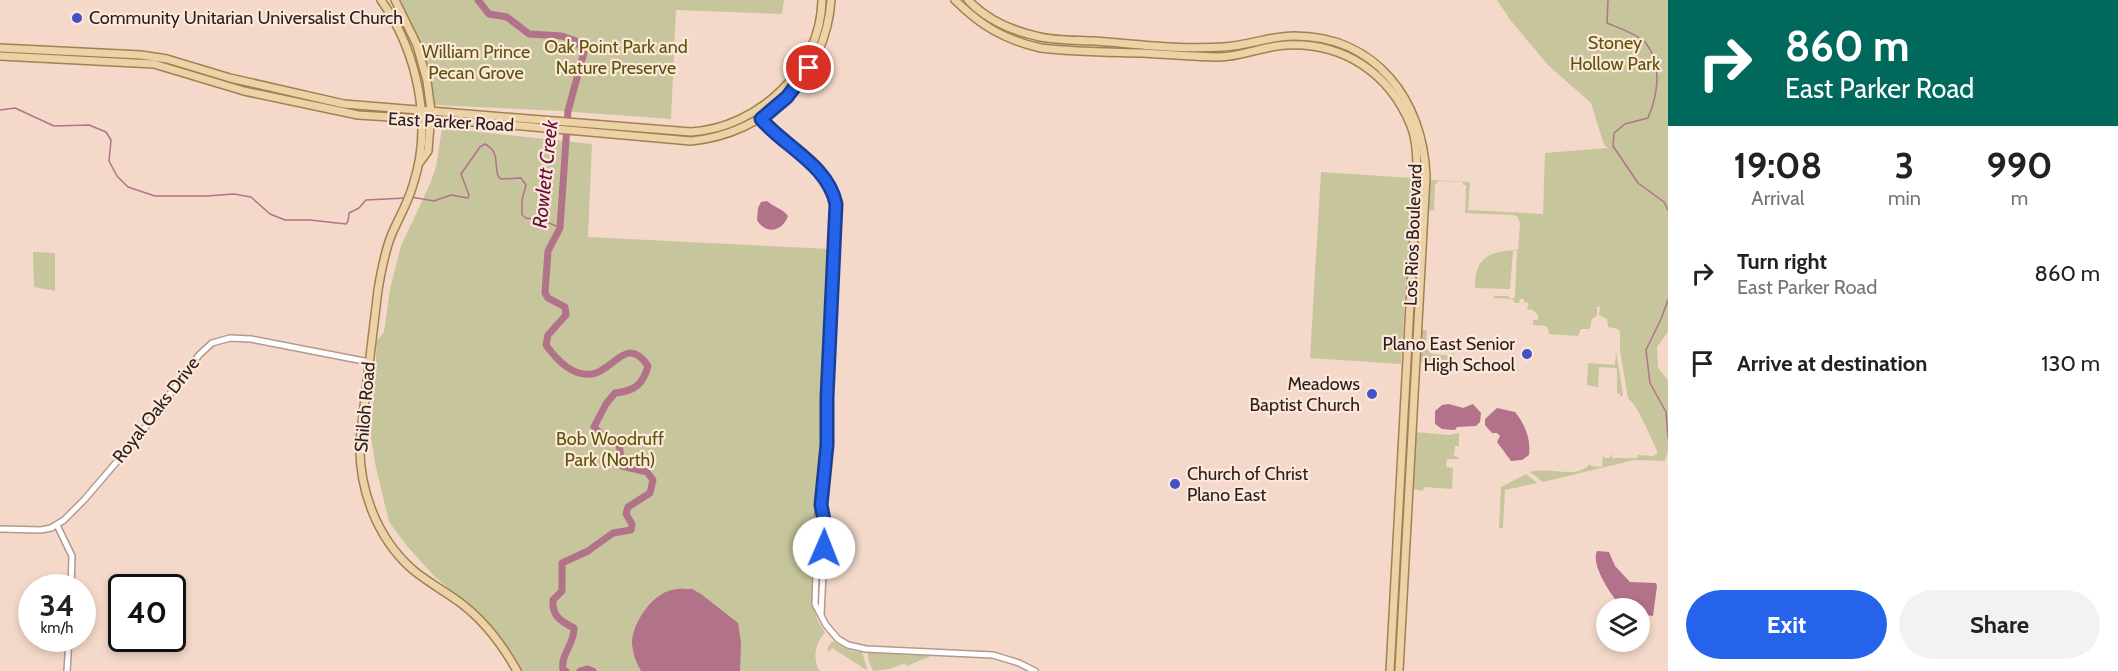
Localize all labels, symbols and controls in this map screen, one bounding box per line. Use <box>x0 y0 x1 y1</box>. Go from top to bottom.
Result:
place label: Community Unitarian Universalist Church <box>89 7 403 29</box>
marker: Community Unitarian Universalist Church <box>70 11 84 25</box>
text: 860 m <box>1785 20 1910 72</box>
icon: right <box>1686 24 1764 102</box>
park label: Stoney Hollow Park <box>1570 32 1661 75</box>
park label: Oak Point Park and Nature Preserve <box>544 36 688 79</box>
park label: William Prince Pecan Grove <box>422 41 530 84</box>
pin <box>783 42 834 93</box>
icon: arrive <box>792 51 825 84</box>
text: East Parker Road <box>1785 72 1974 105</box>
street label: East Parker Road <box>387 108 515 136</box>
water label: Rowlett Creek <box>527 117 563 229</box>
text: 19:08 <box>1734 143 1822 187</box>
text: 3 <box>1895 143 1914 187</box>
text: 990 <box>1986 143 2052 187</box>
street label: Los Rios Boulevard <box>1400 163 1426 307</box>
text: Arrival <box>1751 186 1805 210</box>
text: min <box>1888 186 1921 210</box>
text: m <box>2011 186 2028 210</box>
text: Turn right <box>1737 248 1827 275</box>
icon: right <box>1686 257 1719 290</box>
text: 860 m <box>2035 260 2100 287</box>
text: East Parker Road <box>1737 275 1877 299</box>
place label: Plano East Senior High School <box>1383 333 1516 376</box>
marker: Plano East Senior High School <box>1520 347 1534 361</box>
icon: arrive <box>1686 347 1719 380</box>
text: Arrive at destination <box>1737 350 1927 377</box>
text: 130 m <box>2041 350 2100 377</box>
street label: Royal Oaks Drive <box>108 353 204 467</box>
street label: Shiloh Road <box>350 361 380 453</box>
place label: Meadows Baptist Church <box>1250 373 1360 416</box>
marker: Meadows Baptist Church <box>1365 387 1379 401</box>
park label: Bob Woodruff Park (North) <box>556 428 664 471</box>
place label: Church of Christ Plano East <box>1187 463 1308 506</box>
marker: Church of Christ Plano East <box>1168 477 1182 491</box>
position arrow <box>792 516 856 580</box>
speed limit sign: 40 <box>108 574 186 652</box>
text: 34 <box>40 587 74 624</box>
button: Exit <box>1686 590 1887 659</box>
button: Share <box>1899 590 2100 659</box>
map controls <box>1596 598 1650 652</box>
button: layers <box>1596 598 1650 652</box>
text: km/h <box>41 619 73 637</box>

